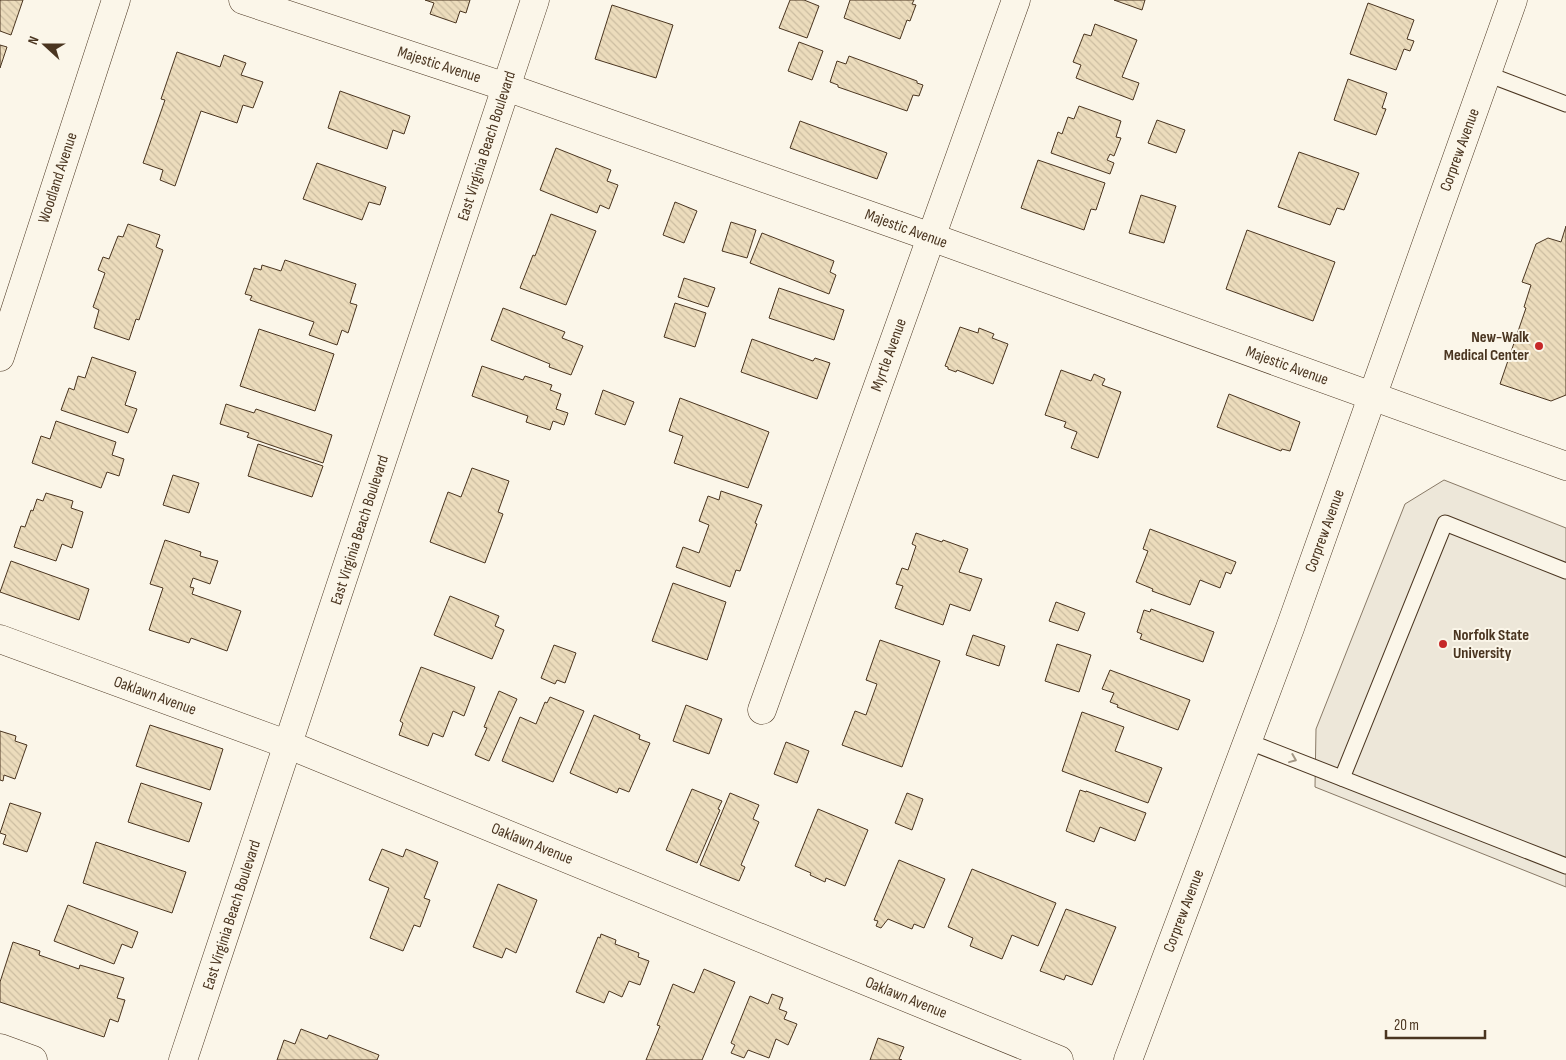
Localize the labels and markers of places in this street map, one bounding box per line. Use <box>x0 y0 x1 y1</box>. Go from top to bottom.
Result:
place label: New-Walk Medical Center <box>1444 328 1529 365</box>
marker: New-Walk Medical Center <box>1533 340 1545 352</box>
place label: Norfolk State University <box>1453 626 1529 663</box>
marker: Norfolk State University <box>1437 638 1449 650</box>

